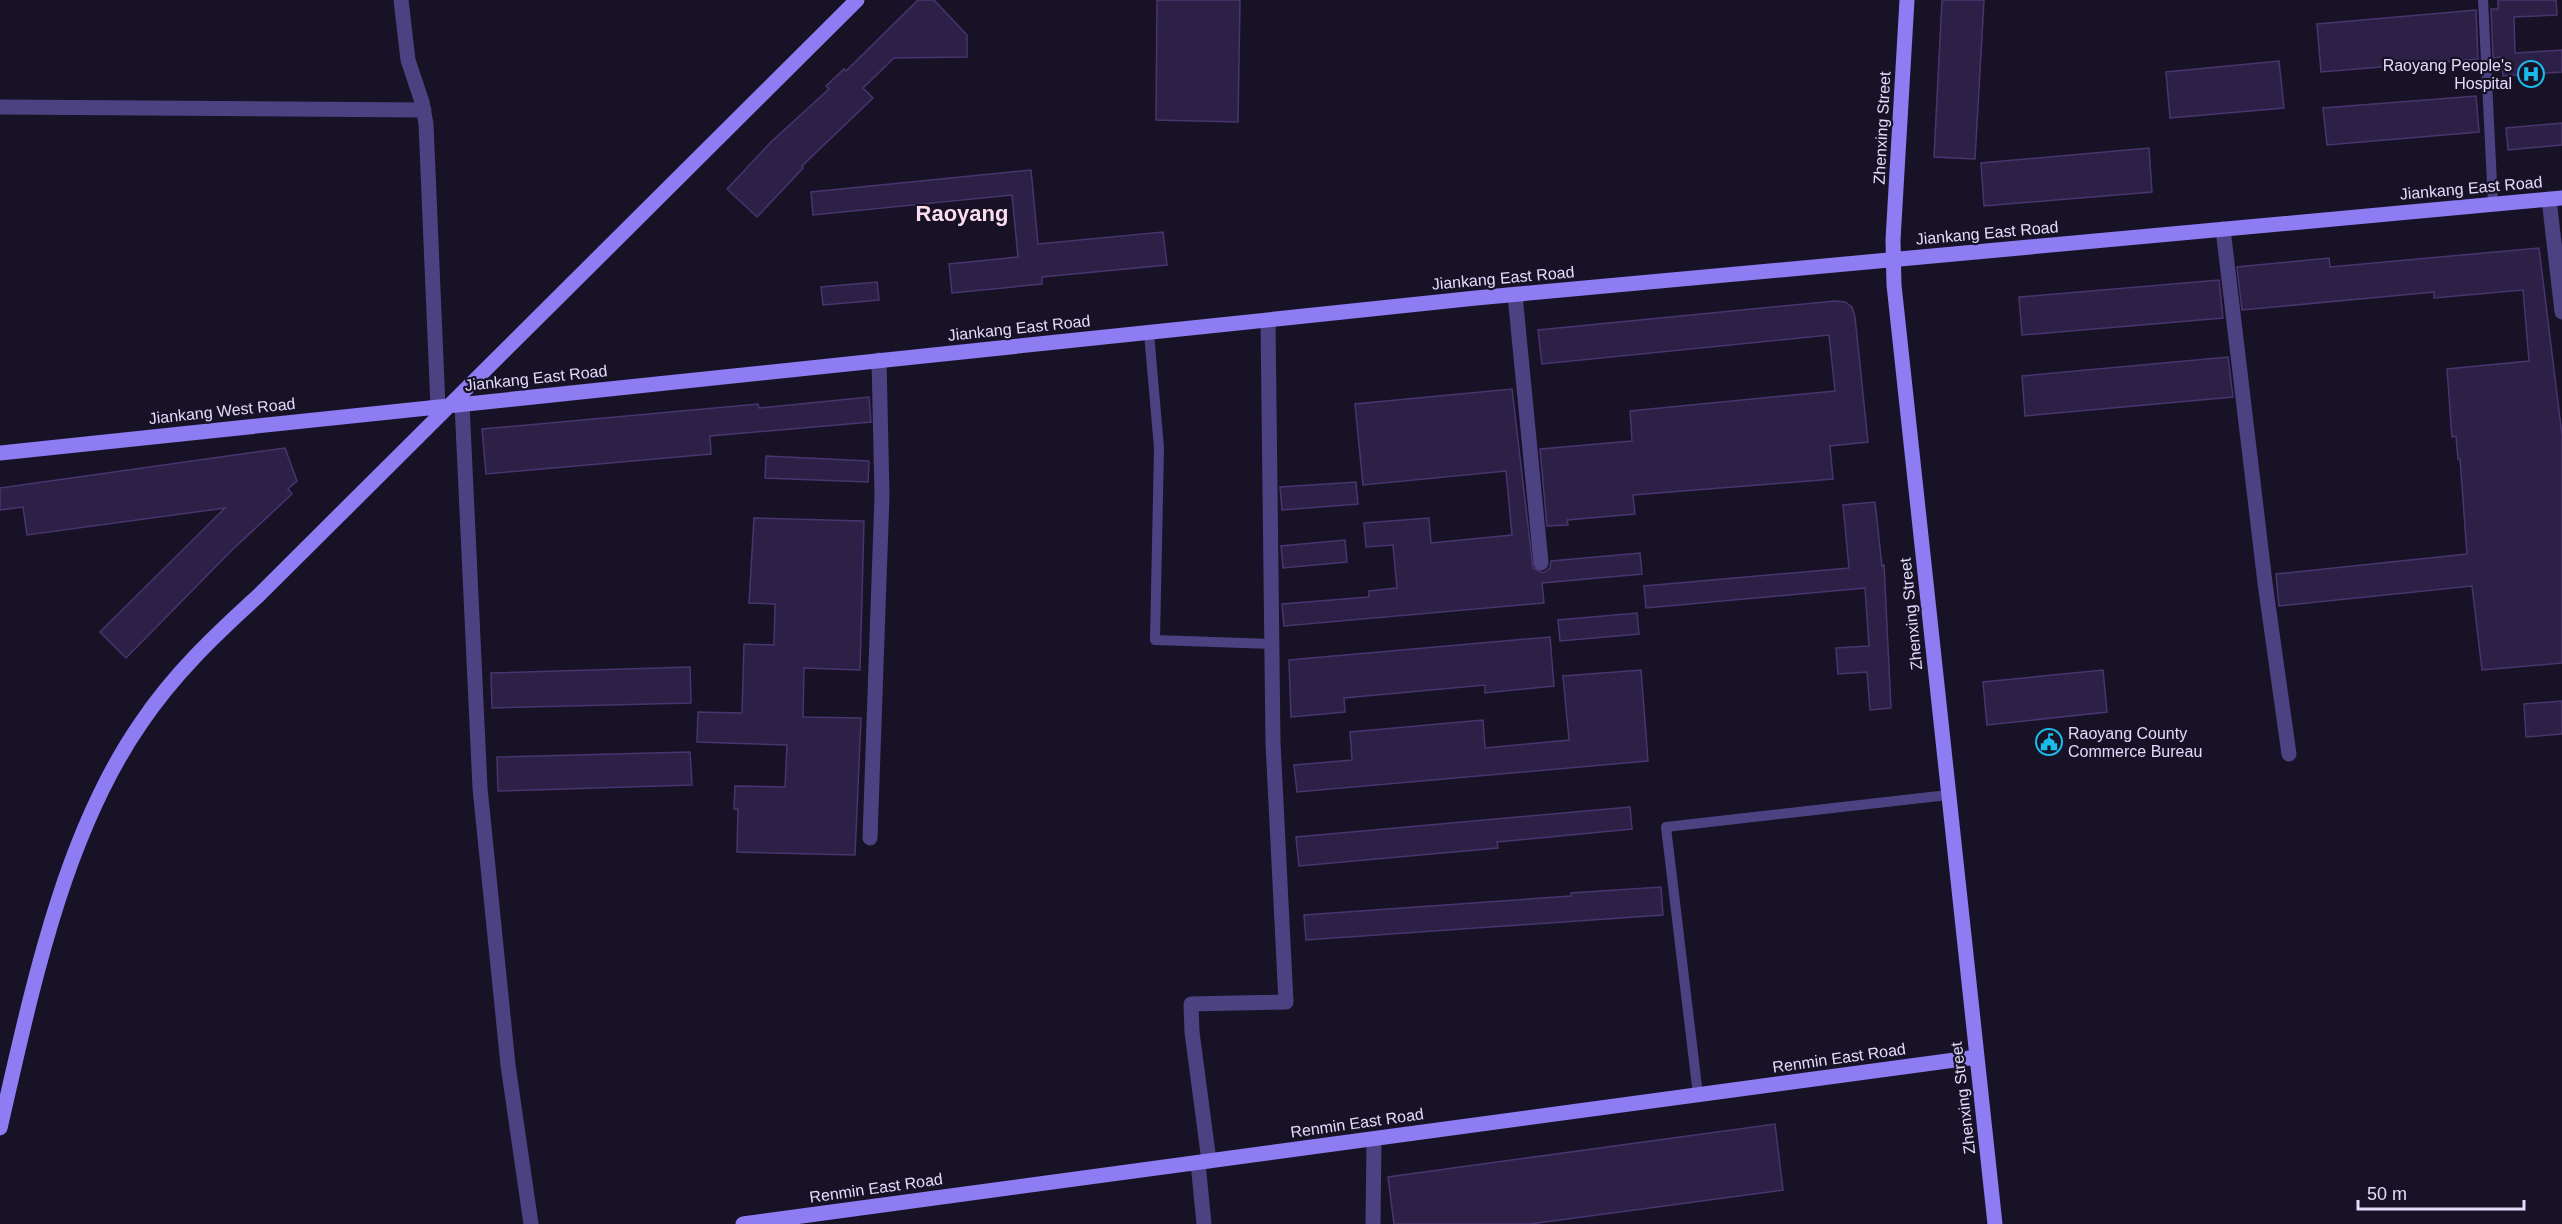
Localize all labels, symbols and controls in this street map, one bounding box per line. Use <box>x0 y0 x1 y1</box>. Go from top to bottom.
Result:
place label: Raoyang People's Hospital <box>2383 57 2512 92</box>
hospital icon: Raoyang People's Hospital <box>2516 59 2546 89</box>
street label: Zhenxing Street <box>1871 71 1893 185</box>
street label: Jiankang East Road <box>2399 173 2543 203</box>
district label: Raoyang <box>916 201 1008 226</box>
street label: Jiankang East Road <box>1915 218 2059 248</box>
street label: Jiankang East Road <box>1431 263 1575 293</box>
street label: Jiankang East Road <box>947 312 1091 344</box>
street label: Jiankang East Road <box>464 362 608 394</box>
street label: Jiankang West Road <box>148 395 296 427</box>
street label: Zhenxing Street <box>1897 556 1925 671</box>
place label: Raoyang County Commerce Bureau <box>2068 725 2202 760</box>
public building icon: Raoyang County Commerce Bureau <box>2034 727 2064 757</box>
street label: Renmin East Road <box>1771 1040 1907 1076</box>
street label: Zhenxing Street <box>1948 1040 1978 1155</box>
street label: Renmin East Road <box>1289 1105 1425 1141</box>
street label: Renmin East Road <box>808 1170 944 1206</box>
scale bar <box>2358 1173 2524 1211</box>
text: 50 m <box>2367 1184 2407 1204</box>

